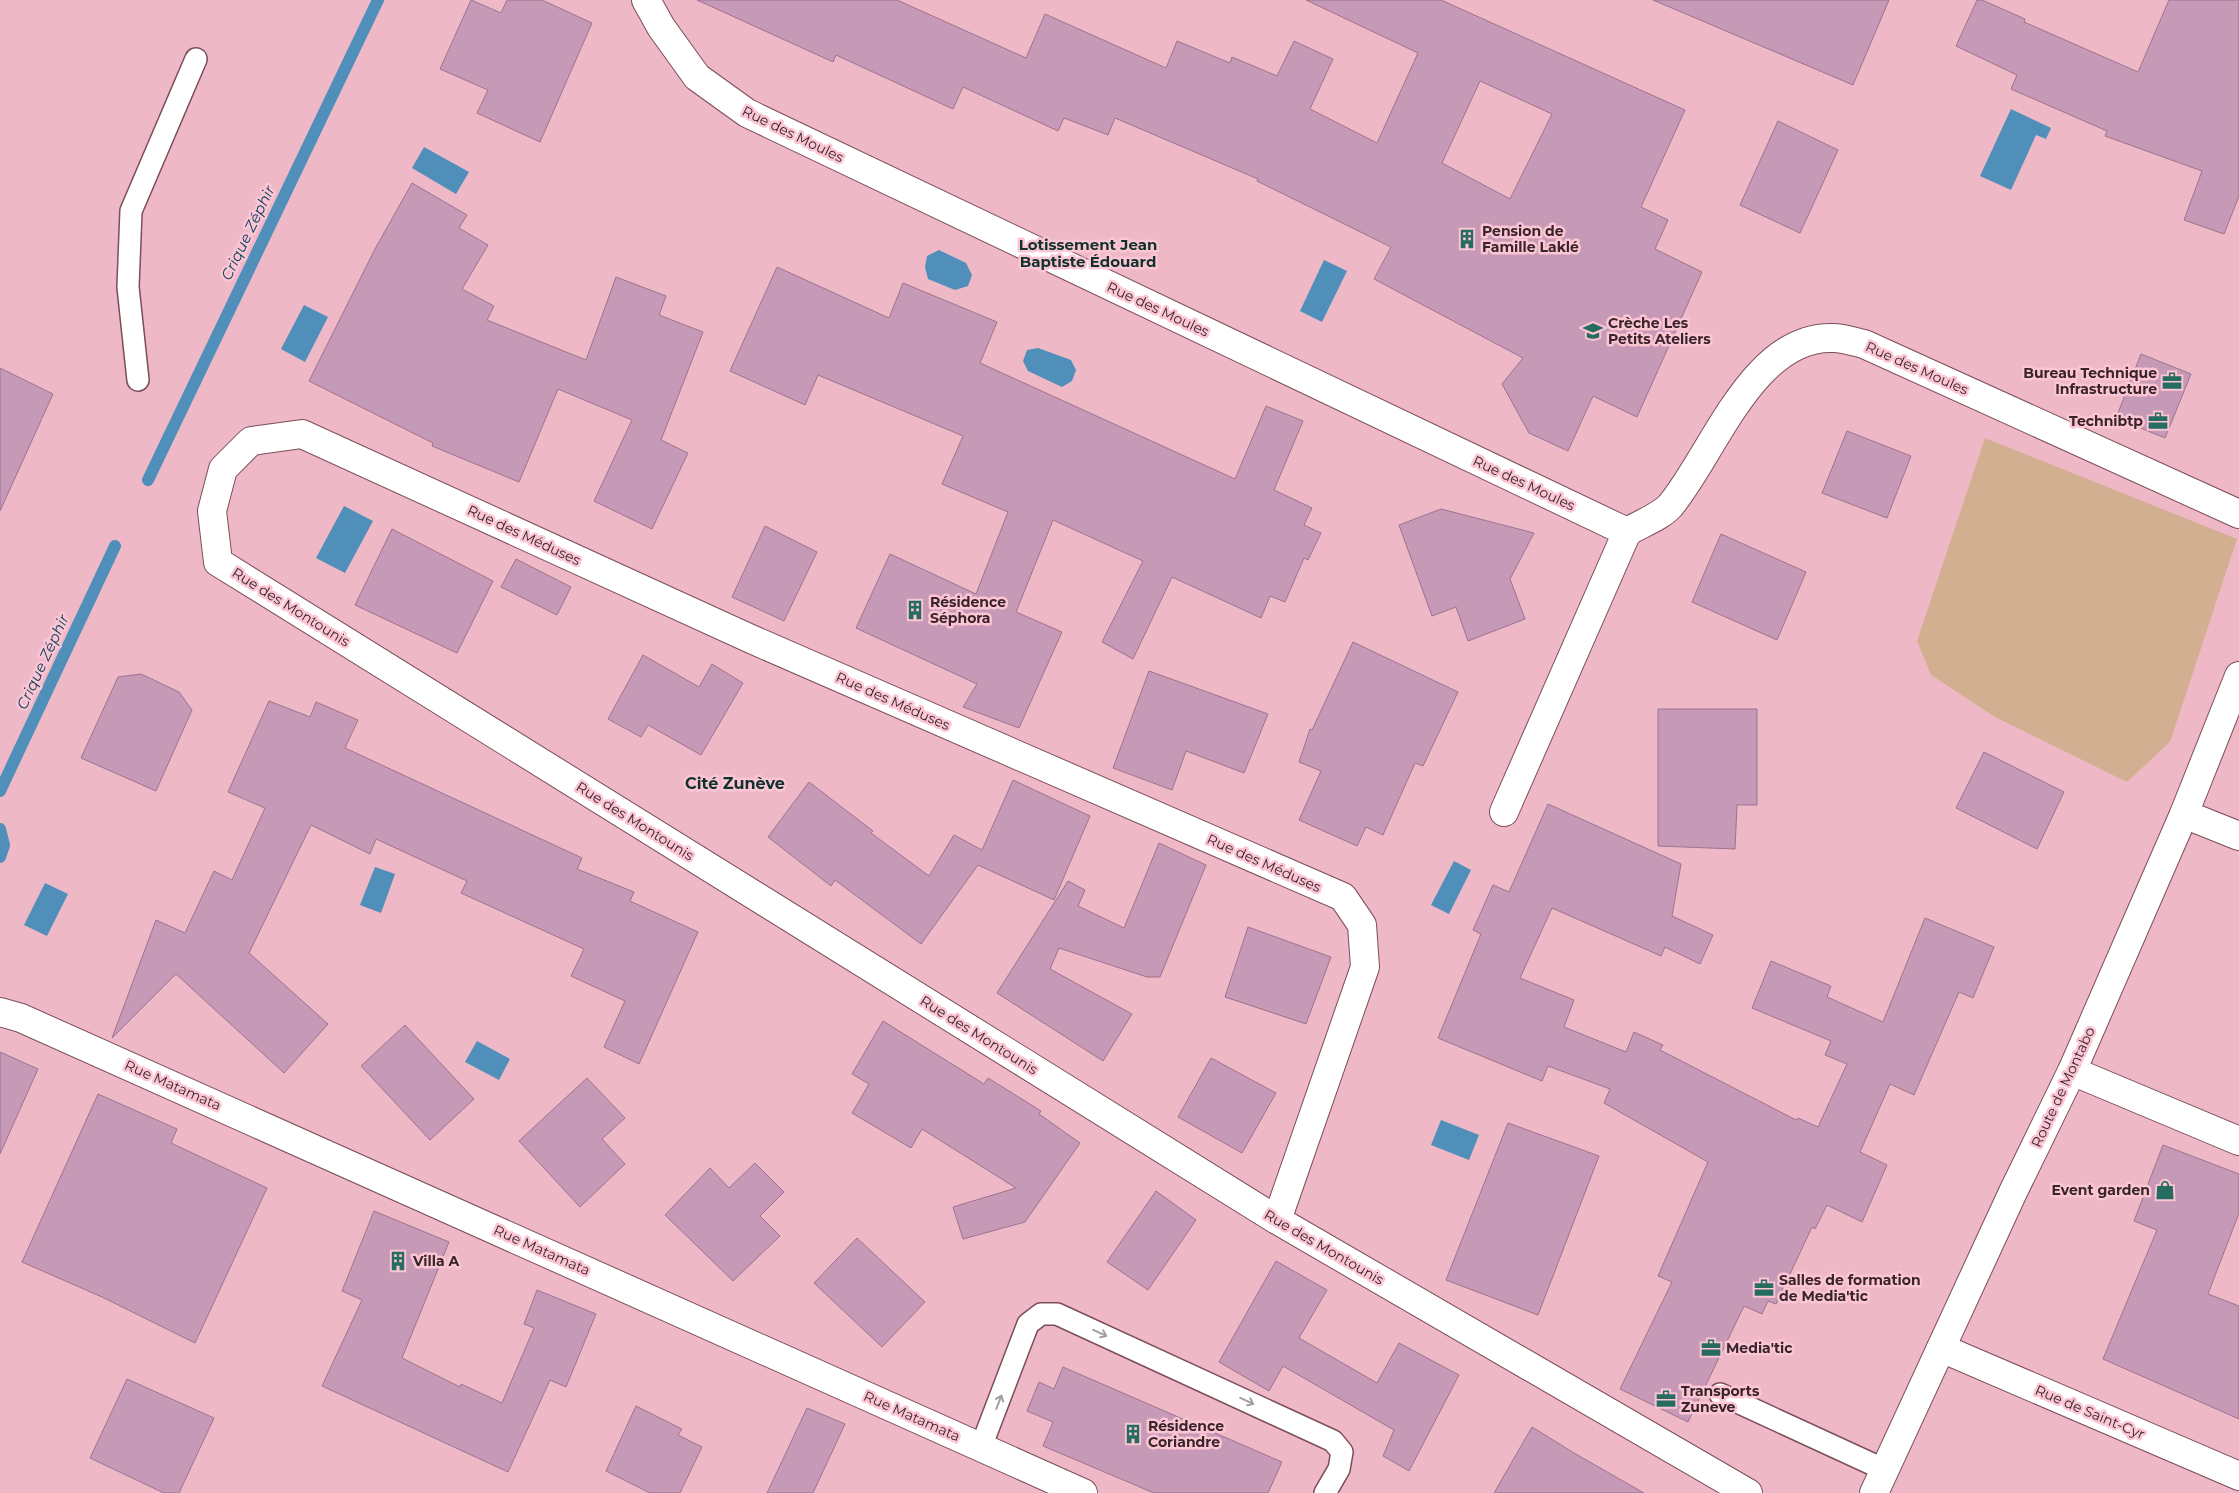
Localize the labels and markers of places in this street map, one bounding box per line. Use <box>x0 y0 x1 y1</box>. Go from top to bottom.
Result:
place label: Pension de Famille Laklé <box>1482 222 1579 256</box>
building icon: Pension de Famille Laklé <box>1456 228 1478 250</box>
place label: Crèche Les Petits Ateliers <box>1608 314 1711 348</box>
school or university icon: Crèche Les Petits Ateliers <box>1582 320 1604 342</box>
place label: Bureau Technique Infrastructure <box>2023 364 2157 398</box>
office icon: Bureau Technique Infrastructure <box>2161 370 2183 392</box>
office icon: Technibtp <box>2147 410 2169 432</box>
place label: Technibtp <box>2069 412 2143 430</box>
place label: Résidence Séphora <box>930 593 1006 627</box>
building icon: Résidence Séphora <box>904 599 926 621</box>
shop icon: Event garden <box>2154 1179 2176 1201</box>
place label: Event garden <box>2051 1181 2150 1199</box>
building icon: Villa A <box>387 1250 409 1272</box>
place label: Villa A <box>412 1252 460 1270</box>
place label: Salles de formation de Media'tic <box>1779 1271 1921 1305</box>
office icon: Salles de formation de Media'tic <box>1753 1277 1775 1299</box>
office icon: Media'tic <box>1700 1337 1722 1359</box>
place label: Media'tic <box>1726 1339 1793 1357</box>
place label: Transports Zuneve <box>1681 1382 1760 1416</box>
office icon: Transports Zuneve <box>1655 1388 1677 1410</box>
place label: Résidence Coriandre <box>1148 1417 1224 1451</box>
building icon: Résidence Coriandre <box>1122 1423 1144 1445</box>

